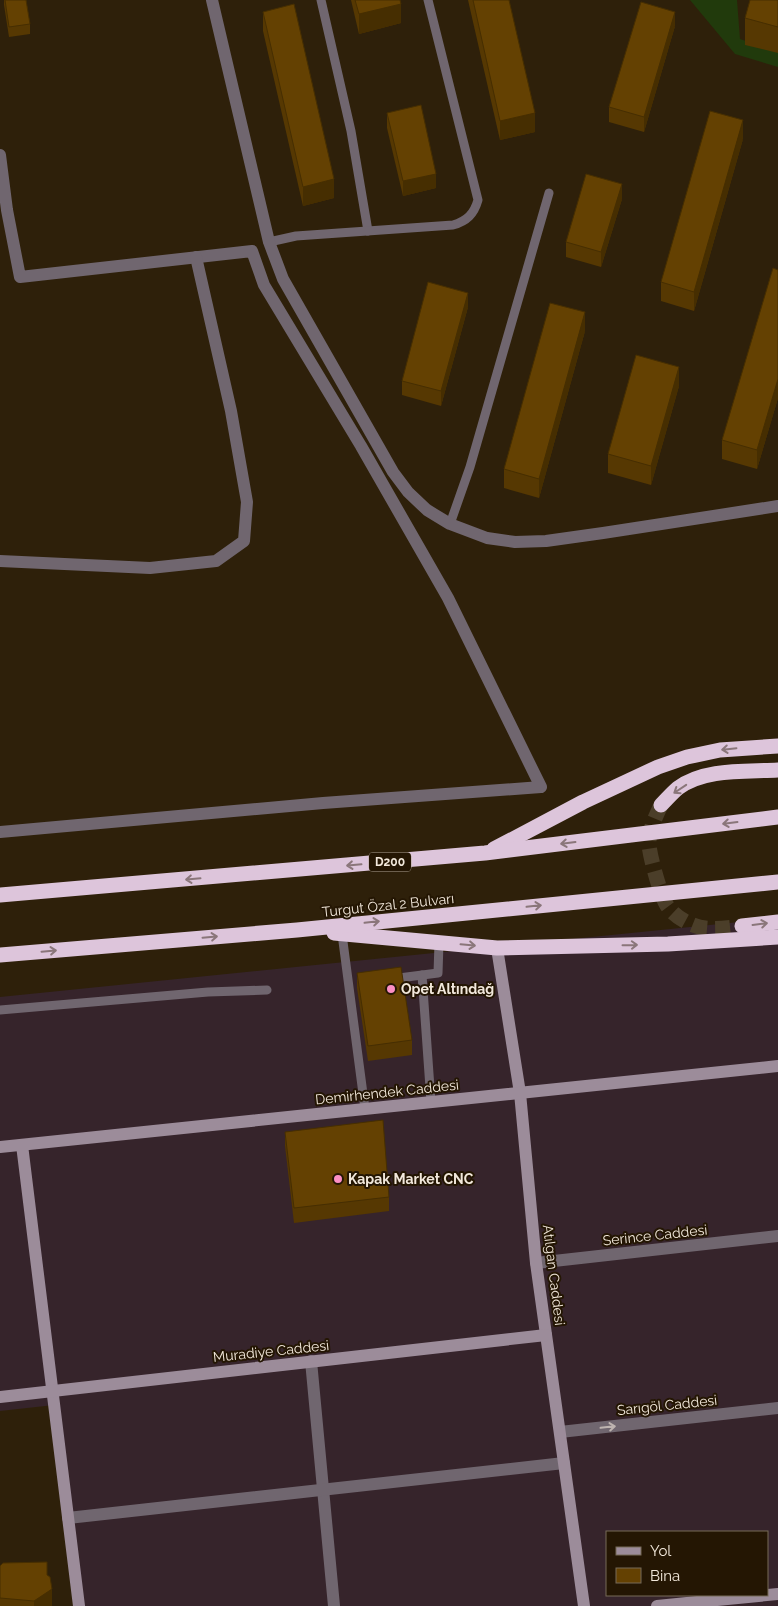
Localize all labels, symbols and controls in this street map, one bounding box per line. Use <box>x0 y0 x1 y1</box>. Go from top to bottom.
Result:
one-way arrow <box>722 744 738 754</box>
one-way arrow <box>673 783 687 794</box>
one-way arrow <box>722 818 738 828</box>
one-way arrow <box>561 838 577 848</box>
road number: D200 <box>369 852 411 872</box>
one-way arrow <box>347 860 363 869</box>
one-way arrow <box>185 874 201 883</box>
street label: Turgut Özal 2 Bulvarı <box>321 888 455 920</box>
one-way arrow <box>526 901 542 911</box>
one-way arrow <box>364 918 380 927</box>
one-way arrow <box>752 919 768 929</box>
one-way arrow <box>202 932 218 942</box>
one-way arrow <box>622 940 638 950</box>
one-way arrow <box>460 941 476 950</box>
one-way arrow <box>40 946 56 956</box>
place label: Opet Altındağ <box>401 981 494 997</box>
marker: Opet Altındağ <box>385 983 397 995</box>
street label: Demirhendek Caddesi <box>314 1077 460 1107</box>
place label: Kapak Market CNC <box>348 1171 474 1187</box>
marker: Kapak Market CNC <box>332 1173 344 1185</box>
street label: Serince Caddesi <box>602 1222 708 1248</box>
street label: Atılgan Caddesi <box>540 1224 568 1326</box>
street label: Muradiye Caddesi <box>212 1337 330 1365</box>
street label: Sarıgöl Caddesi <box>616 1392 718 1418</box>
one-way arrow <box>600 1422 616 1432</box>
legend <box>606 1531 768 1596</box>
text: Yol <box>650 1542 672 1560</box>
text: Bina <box>650 1567 680 1585</box>

